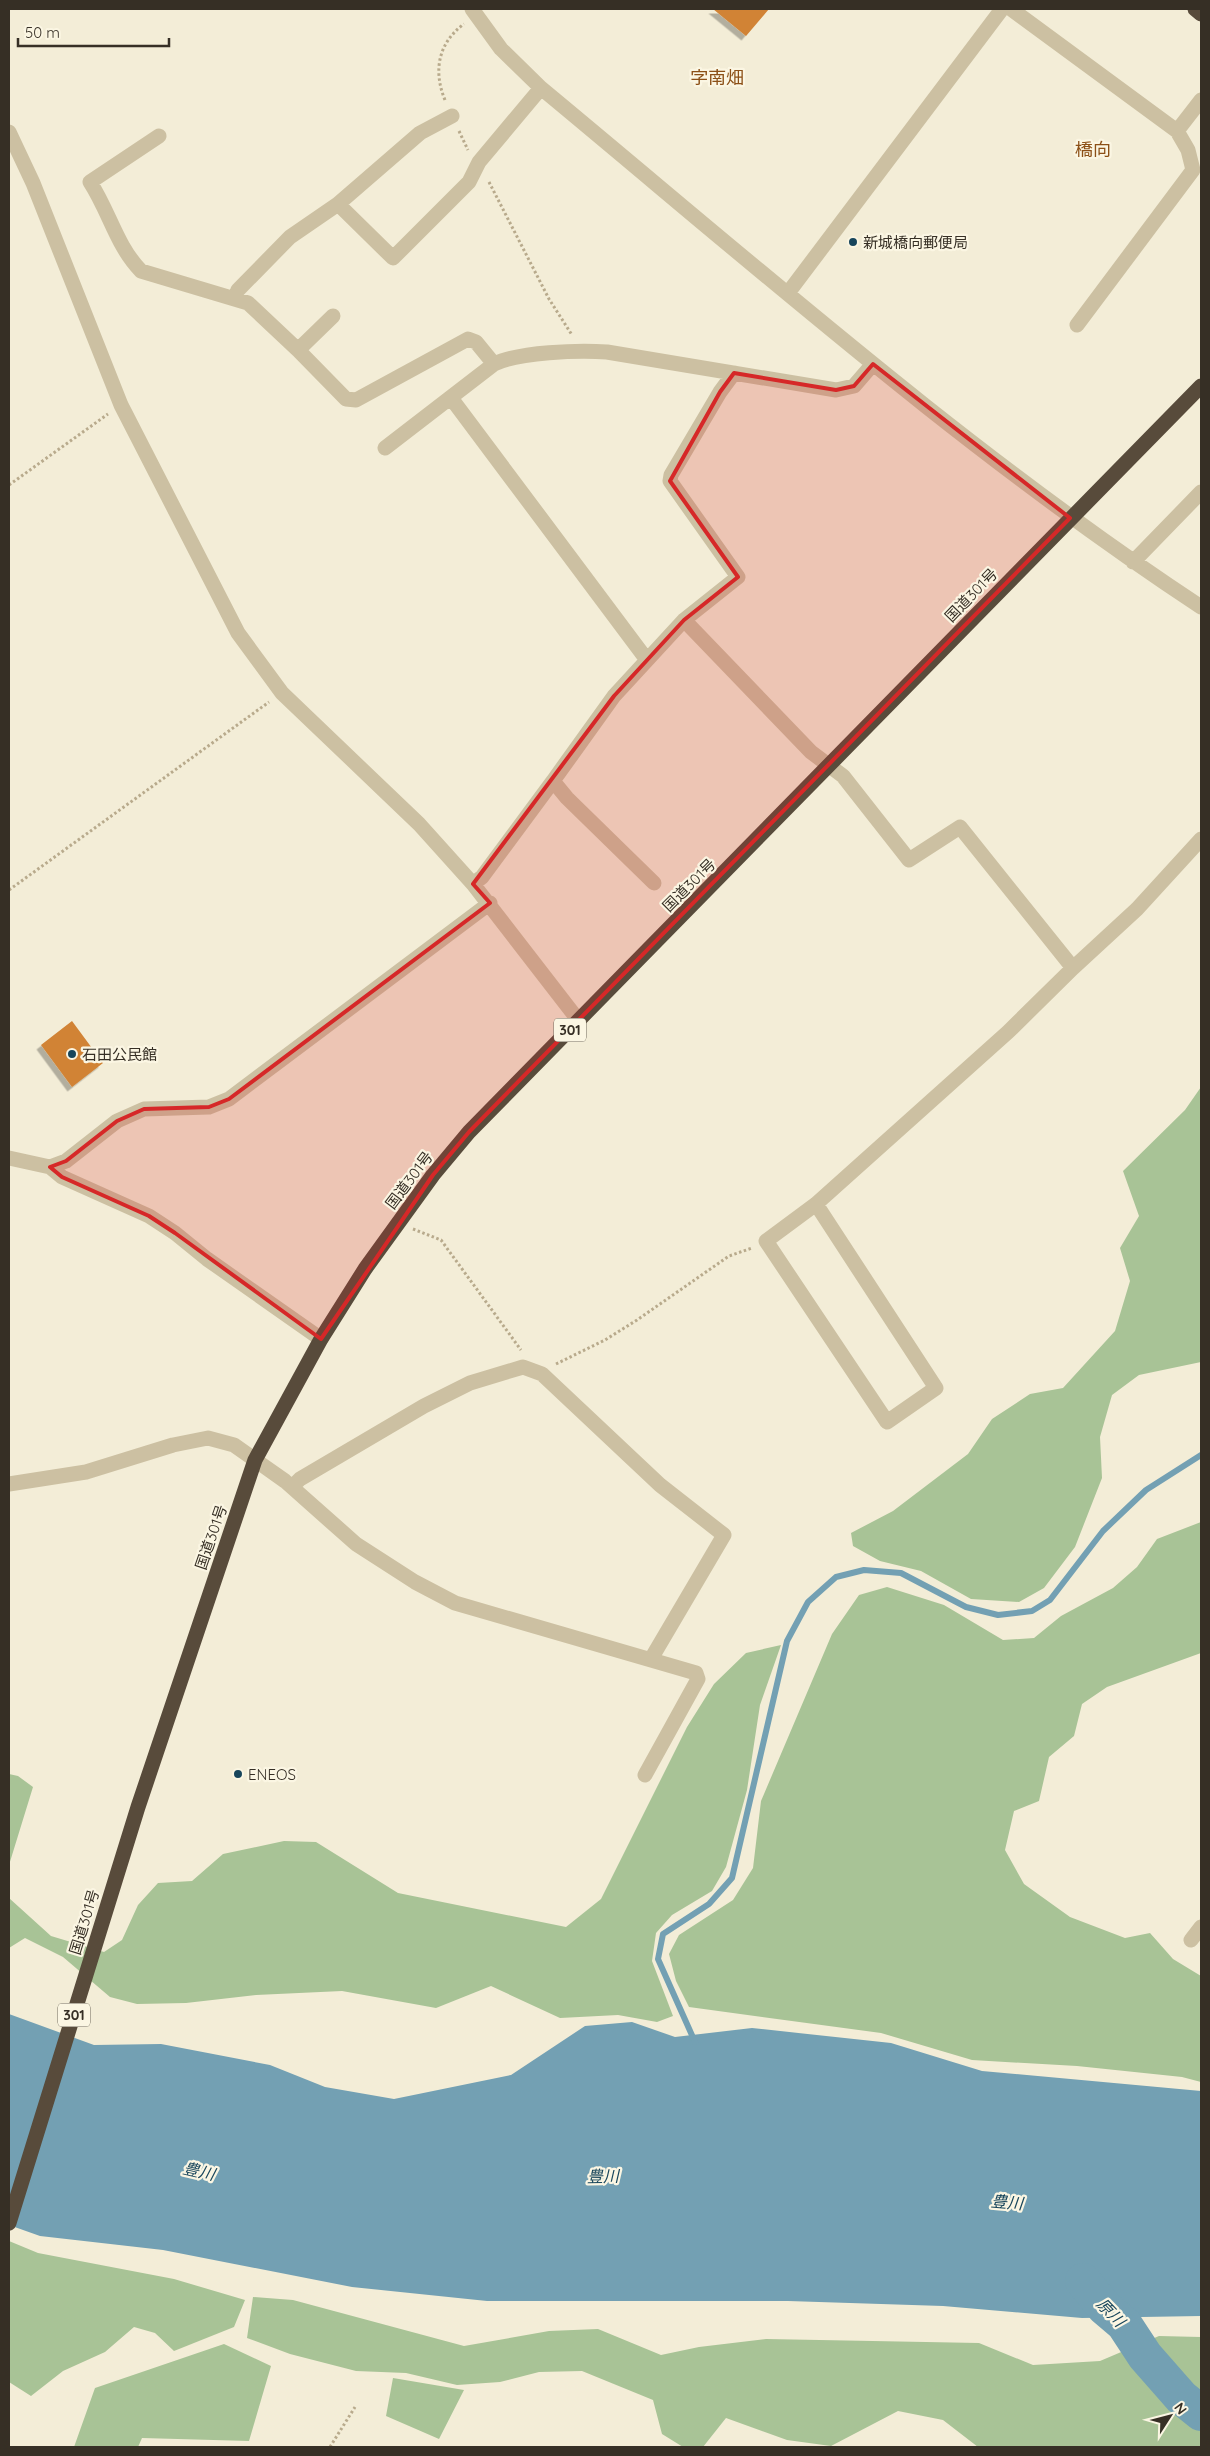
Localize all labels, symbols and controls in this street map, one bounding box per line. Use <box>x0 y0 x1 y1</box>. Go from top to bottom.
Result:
scale bar <box>18 15 169 47</box>
text: 50 m <box>25 23 60 42</box>
district label: 字南畑 <box>690 66 744 89</box>
district label: 橋向 <box>1075 138 1111 161</box>
place label: 新城橋向郵便局 <box>863 233 968 252</box>
marker: 新城橋向郵便局 <box>847 236 859 248</box>
street label: 国道301号 <box>941 564 1001 626</box>
street label: 国道301号 <box>658 854 720 916</box>
road number: 301 <box>554 1018 586 1042</box>
place label: 石田公民館 <box>82 1045 157 1064</box>
marker: 石田公民館 <box>66 1048 78 1060</box>
street label: 国道301号 <box>381 1147 437 1213</box>
street label: 国道301号 <box>191 1502 231 1572</box>
place label: ENEOS <box>248 1765 296 1784</box>
marker: ENEOS <box>232 1768 244 1780</box>
street label: 国道301号 <box>65 1887 103 1957</box>
road number: 301 <box>58 2004 90 2026</box>
water label: 豊川 <box>181 2158 219 2185</box>
water label: 豊川 <box>587 2166 621 2186</box>
water label: 豊川 <box>990 2191 1026 2214</box>
water label: 原川 <box>1093 2294 1131 2332</box>
north arrow <box>1145 2391 1195 2441</box>
text: N <box>1170 2399 1191 2418</box>

